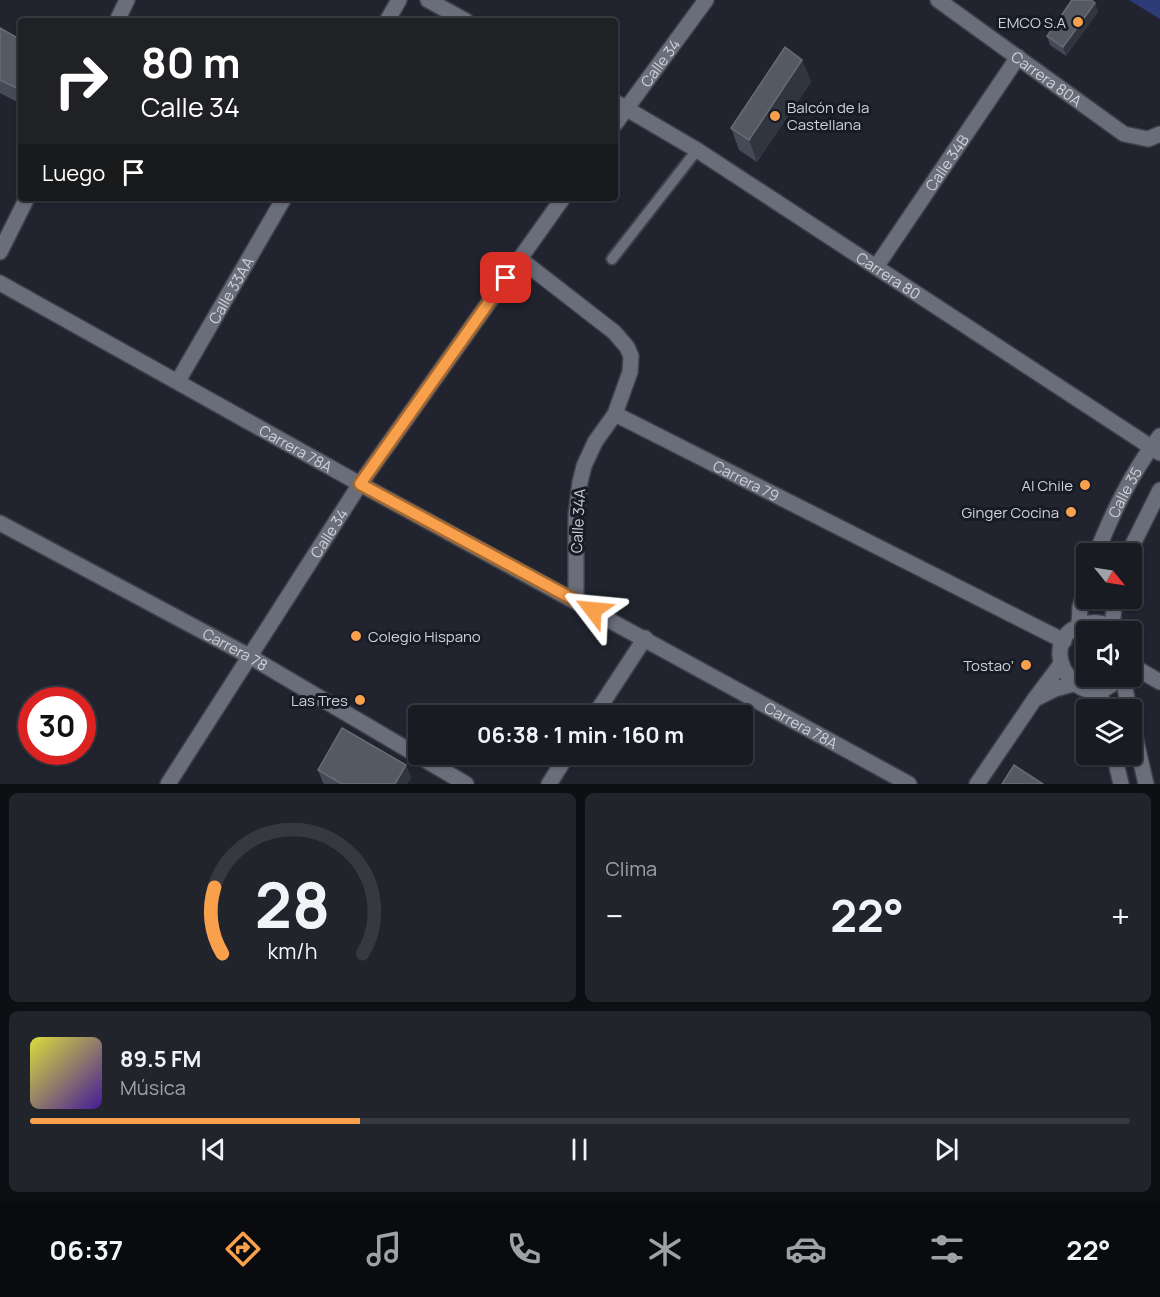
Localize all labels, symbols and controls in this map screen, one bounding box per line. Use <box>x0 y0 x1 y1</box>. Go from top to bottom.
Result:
place label: EMCO S.A <box>998 12 1066 33</box>
marker: EMCO S.A <box>1071 15 1085 29</box>
text: 80 m <box>141 33 241 91</box>
street label: Calle 34 <box>635 34 685 91</box>
icon: right <box>42 42 120 120</box>
street label: Carrera 80A <box>1007 46 1087 111</box>
text: Calle 34 <box>141 88 240 125</box>
place label: Balcón de la Castellana <box>787 97 869 135</box>
marker: Balcón de la Castellana <box>768 109 782 123</box>
street label: Calle 34B <box>920 130 973 195</box>
icon: arrive <box>117 156 150 189</box>
text: Luego <box>42 158 105 188</box>
street label: Carrera 80 <box>852 247 925 304</box>
street label: Calle 33AA <box>203 252 259 327</box>
pin <box>480 252 531 303</box>
icon: arrive <box>489 261 522 294</box>
street label: Carrera 78A <box>256 419 337 477</box>
street label: Carrera 79 <box>709 455 783 506</box>
street label: Calle 35 <box>1102 463 1147 521</box>
place label: Al Chile <box>1022 475 1073 496</box>
marker: Al Chile <box>1078 478 1092 492</box>
street label: Calle 34A <box>566 488 590 554</box>
place label: Ginger Cocina <box>962 502 1059 523</box>
street label: Calle 34 <box>305 504 352 562</box>
marker: Ginger Cocina <box>1064 505 1078 519</box>
north arrow <box>1076 543 1142 609</box>
map controls <box>1076 543 1142 765</box>
position arrow <box>561 578 625 642</box>
button: sound <box>1076 621 1142 687</box>
street label: Carrera 78 <box>199 623 272 675</box>
place label: Colegio Hispano <box>368 626 481 647</box>
marker: Colegio Hispano <box>349 629 363 643</box>
place label: Tostao’ <box>963 655 1014 676</box>
marker: Tostao’ <box>1019 658 1033 672</box>
speed limit sign: 30 <box>18 687 96 765</box>
place label: Las Tres <box>291 690 348 711</box>
marker: Las Tres <box>353 693 367 707</box>
street label: Carrera 78A <box>761 696 842 754</box>
button: layers <box>1076 699 1142 765</box>
text: 06:38 · 1 min · 160 m <box>477 720 684 750</box>
text: Clima <box>606 855 657 882</box>
text: 28 <box>255 861 330 947</box>
text: 22° <box>830 884 904 946</box>
text: − <box>606 893 623 938</box>
text: + <box>1111 893 1130 938</box>
text: km/h <box>267 937 317 966</box>
text: 89.5 FM <box>120 1044 201 1074</box>
text: Música <box>120 1074 186 1101</box>
icon: previous <box>197 1133 230 1166</box>
icon: pause <box>563 1133 596 1166</box>
icon: next <box>930 1133 963 1166</box>
icon: directions <box>222 1228 264 1270</box>
icon: music <box>363 1228 405 1270</box>
icon: phone <box>503 1228 545 1270</box>
icon: climate <box>644 1228 686 1270</box>
icon: car <box>785 1228 827 1270</box>
icon: filters <box>926 1228 968 1270</box>
text: 06:37 <box>49 1231 123 1268</box>
text: 22° <box>1066 1231 1111 1268</box>

